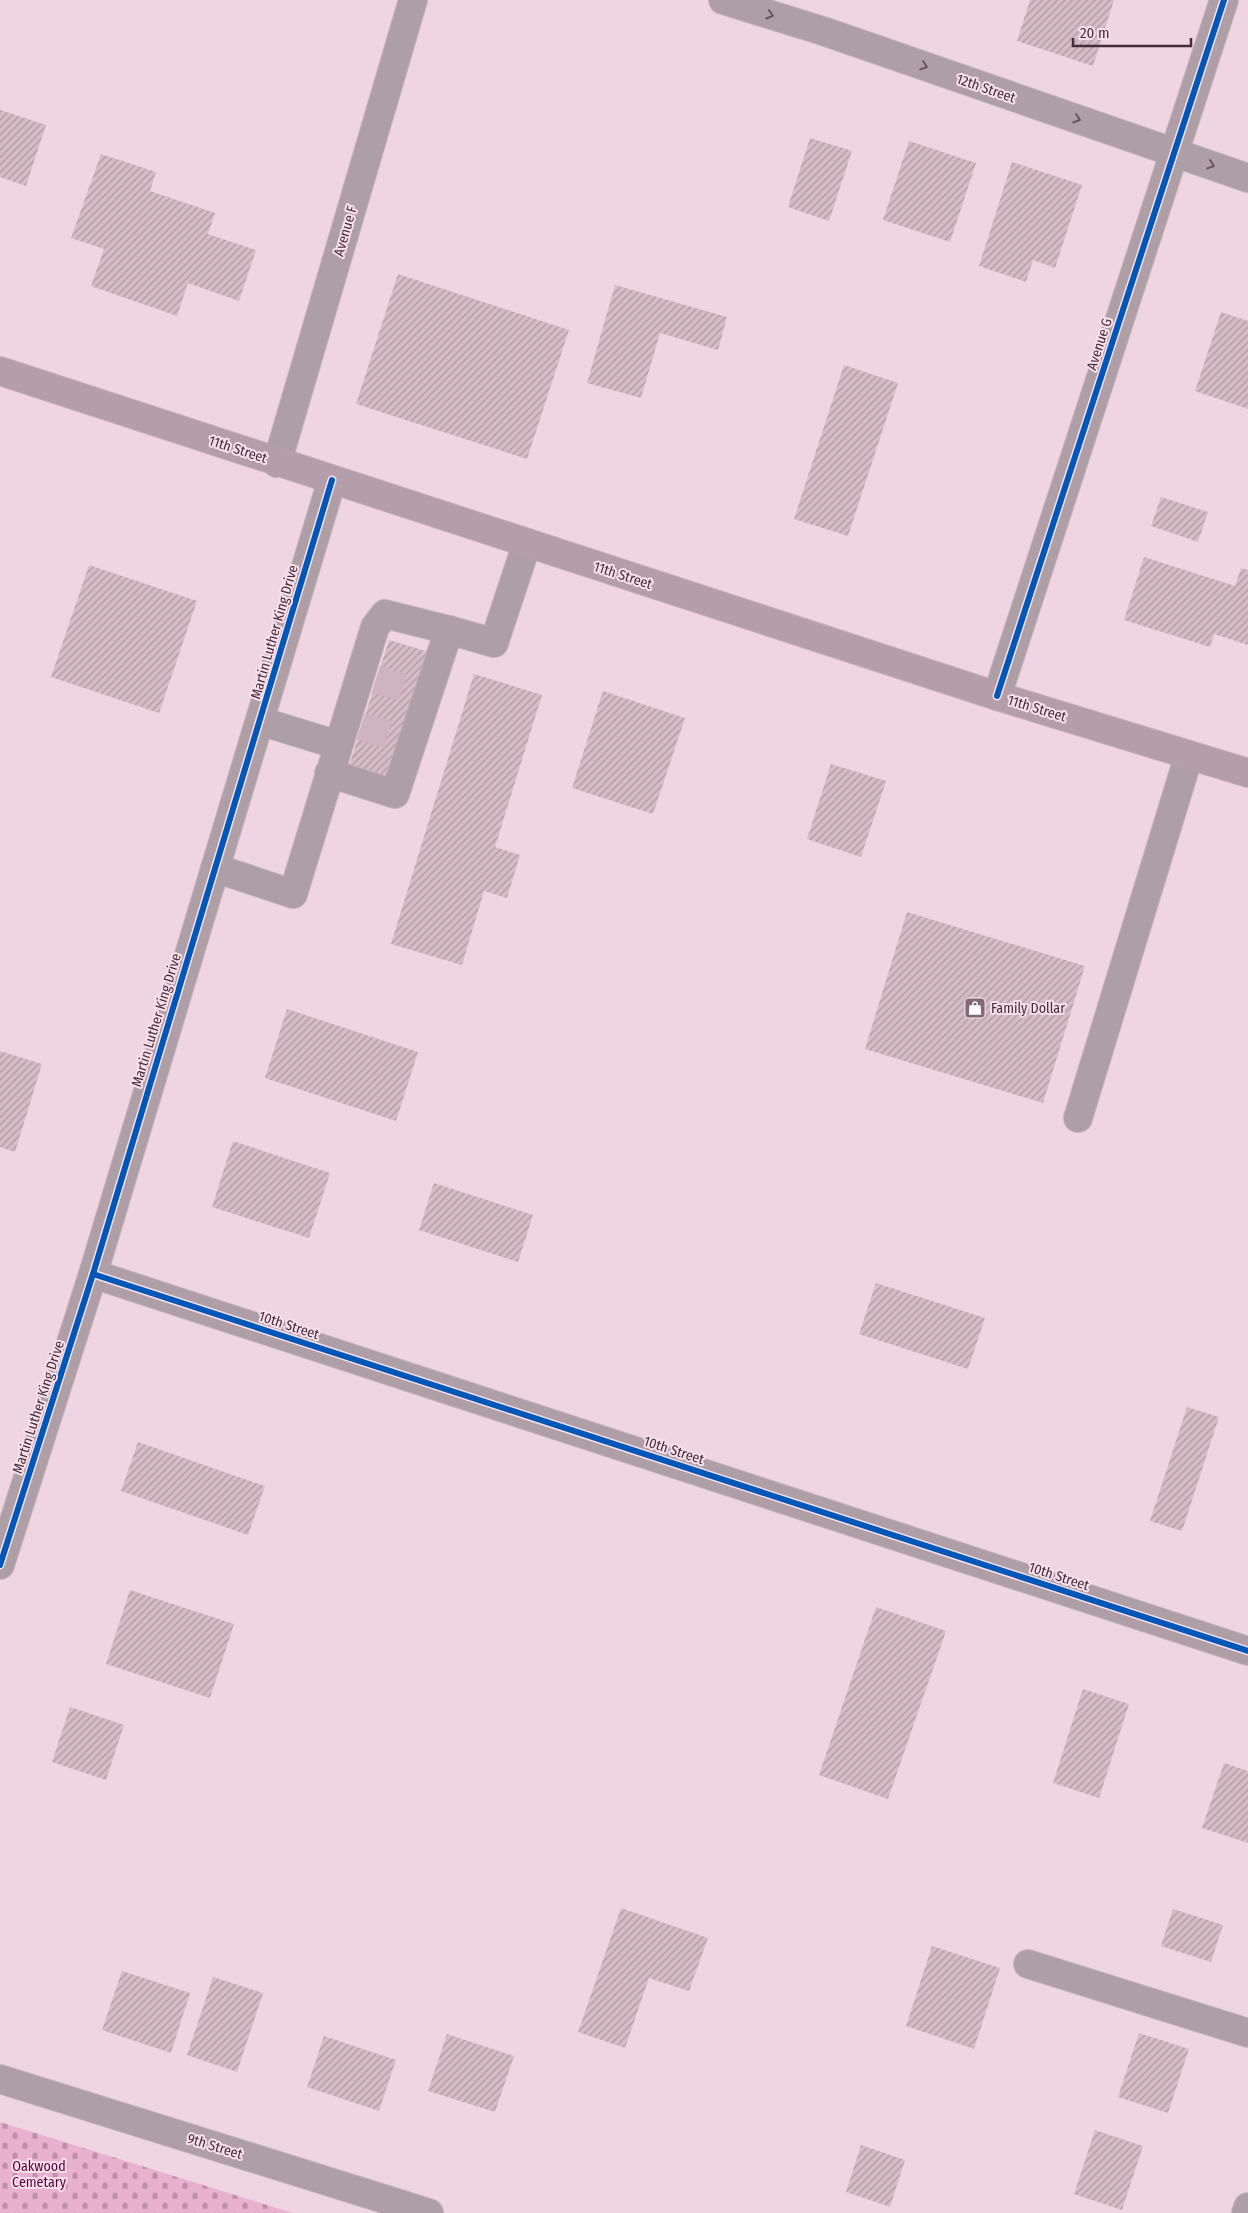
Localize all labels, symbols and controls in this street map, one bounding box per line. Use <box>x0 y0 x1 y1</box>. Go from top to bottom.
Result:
one-way arrow <box>765 9 773 19</box>
scale bar <box>1073 15 1190 47</box>
text: 20 m <box>1080 24 1110 42</box>
one-way arrow <box>919 60 927 70</box>
street label: 12th Street <box>954 70 1018 107</box>
one-way arrow <box>1073 113 1081 123</box>
one-way arrow <box>1206 160 1215 170</box>
street label: Avenue F <box>330 204 361 258</box>
street label: Avenue G <box>1083 316 1116 372</box>
street label: 11th Street <box>206 432 270 467</box>
street label: 11th Street <box>591 558 655 593</box>
street label: Martin Luther King Drive <box>247 563 302 701</box>
street label: 11th Street <box>1005 692 1069 726</box>
street label: Martin Luther King Drive <box>128 951 185 1089</box>
shop icon: Family Dollar <box>963 996 987 1020</box>
place label: Family Dollar <box>991 1000 1065 1017</box>
street label: 10th Street <box>257 1308 322 1343</box>
street label: Martin Luther King Drive <box>9 1339 68 1476</box>
street label: 10th Street <box>642 1433 707 1468</box>
street label: 10th Street <box>1027 1559 1092 1594</box>
street label: 9th Street <box>185 2130 245 2163</box>
park label: Oakwood Cemetary <box>12 2158 67 2191</box>

